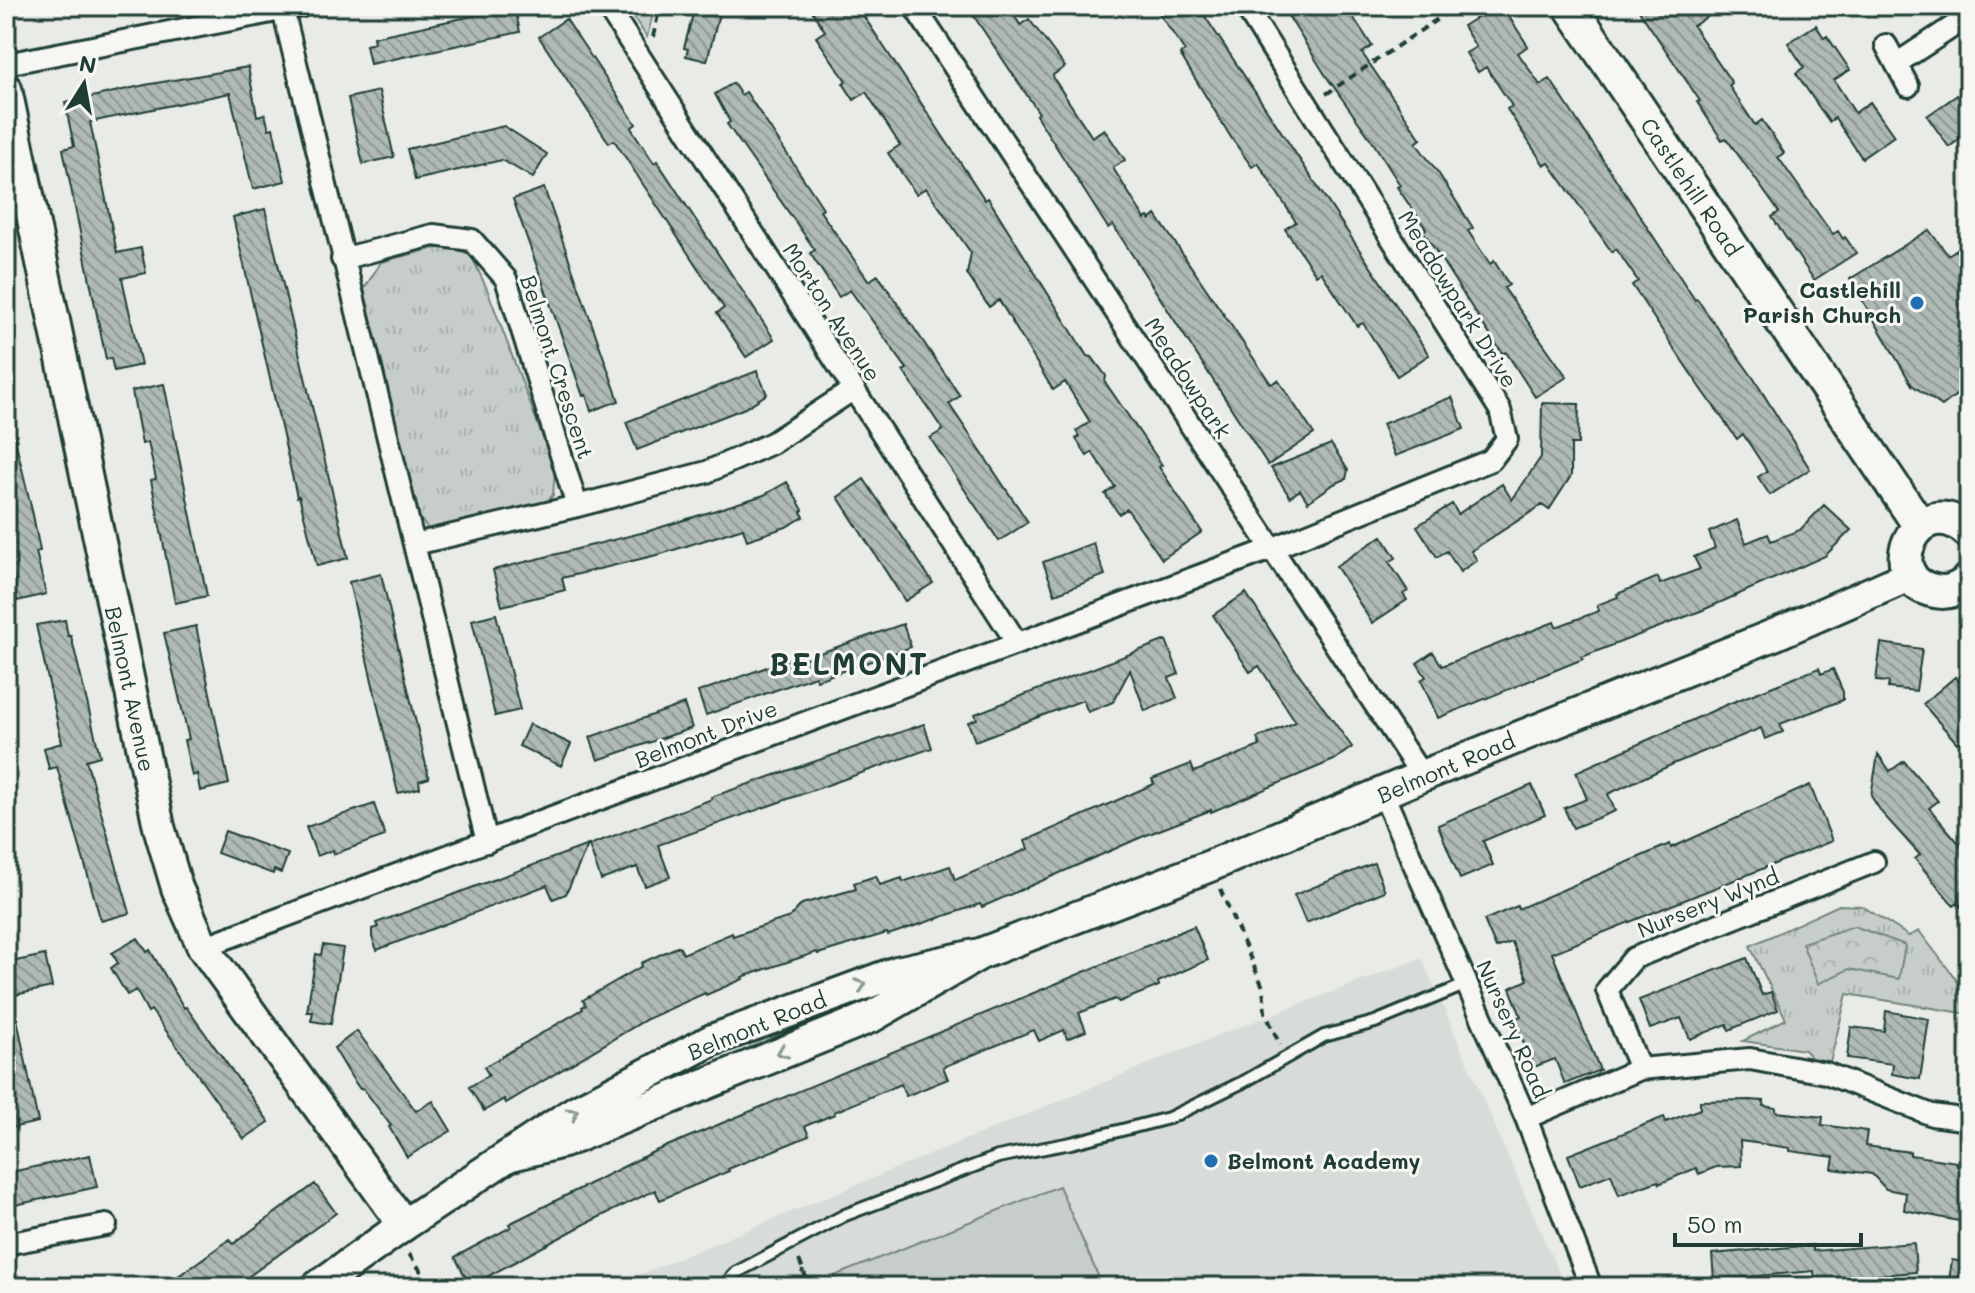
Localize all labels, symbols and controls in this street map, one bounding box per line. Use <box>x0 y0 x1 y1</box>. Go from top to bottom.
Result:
north arrow <box>44 44 124 124</box>
text: N <box>77 48 99 80</box>
street label: Castlehill Road <box>1634 112 1748 262</box>
street label: Meadowpark Drive <box>1392 204 1525 393</box>
street label: Morton Avenue <box>777 237 888 387</box>
street label: Belmont Crescent <box>514 271 601 463</box>
place label: Castlehill Parish Church <box>1743 275 1901 329</box>
marker: Castlehill Parish Church <box>1908 294 1926 312</box>
street label: Meadowpark <box>1138 312 1238 444</box>
street label: Belmont Avenue <box>99 604 162 774</box>
district label: BELMONT <box>769 643 929 683</box>
street label: Belmont Drive <box>630 693 781 774</box>
street label: Belmont Road <box>1372 725 1519 810</box>
street label: Nursery Wynd <box>1633 861 1783 944</box>
street label: Nursery Road <box>1470 955 1557 1102</box>
one-way arrow <box>853 978 867 995</box>
street label: Belmont Road <box>683 985 830 1067</box>
one-way arrow <box>776 1042 790 1059</box>
one-way arrow <box>564 1107 579 1123</box>
place label: Belmont Academy <box>1227 1146 1421 1175</box>
marker: Belmont Academy <box>1202 1152 1220 1170</box>
scale bar <box>1675 1197 1861 1247</box>
text: 50 m <box>1687 1208 1743 1239</box>

